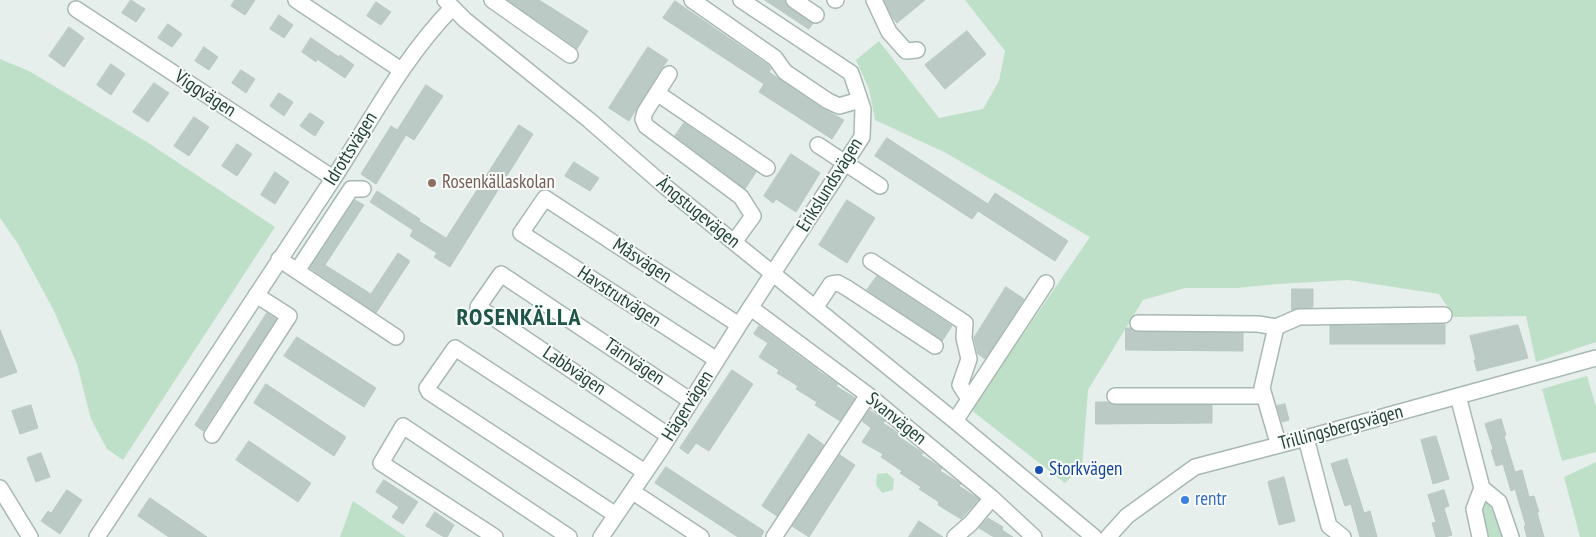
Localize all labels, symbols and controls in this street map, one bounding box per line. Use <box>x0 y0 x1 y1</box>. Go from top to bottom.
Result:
street label: Viggvägen <box>170 66 240 122</box>
street label: Idrottsvägen <box>320 108 382 190</box>
street label: Erikslundsvägen <box>792 134 868 236</box>
place label: Rosenkällaskolan <box>442 172 555 194</box>
street label: Ängstugevägen <box>652 173 744 253</box>
marker: Rosenkällaskolan <box>426 177 438 189</box>
street label: Måsvägen <box>608 234 676 288</box>
street label: Havstrutvägen <box>573 262 665 332</box>
district label: ROSENKÄLLA <box>455 304 583 332</box>
street label: Tärnvägen <box>599 334 669 390</box>
street label: Labbvägen <box>538 342 610 400</box>
street label: Hägervägen <box>658 367 718 445</box>
street label: Svanvägen <box>861 388 931 450</box>
street label: Trillingsbergsvägen <box>1276 400 1406 456</box>
place label: Storkvägen <box>1049 459 1122 481</box>
marker: Storkvägen <box>1033 464 1045 476</box>
place label: rentr <box>1195 489 1227 511</box>
marker: rentr <box>1179 494 1191 506</box>

